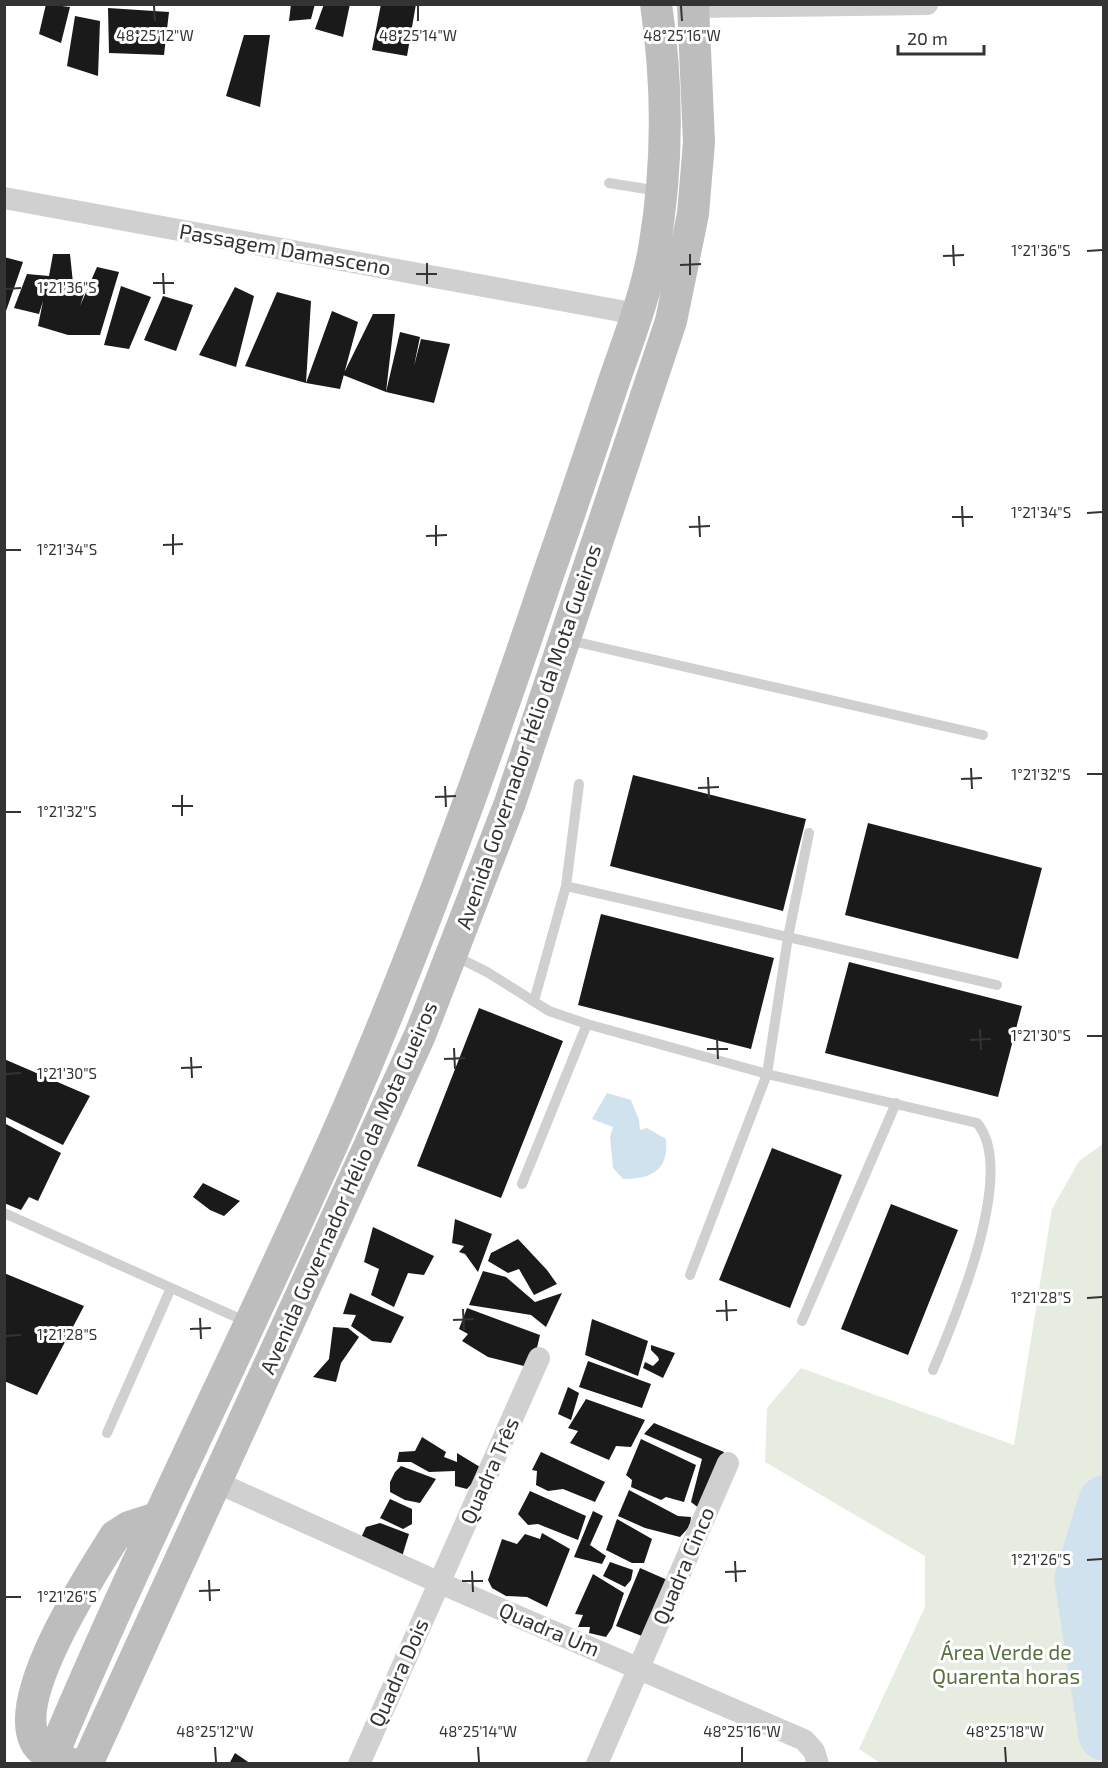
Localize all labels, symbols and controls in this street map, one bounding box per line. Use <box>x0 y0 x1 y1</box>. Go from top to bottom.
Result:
scale bar <box>898 18 984 56</box>
text: 48°25'12"W <box>116 26 194 44</box>
text: 48°25'14"W <box>379 26 457 44</box>
text: 48°25'16"W <box>643 26 721 44</box>
text: 20 m <box>907 27 948 49</box>
street label: Passagem Damasceno <box>178 218 393 279</box>
text: 1°21'36"S <box>1011 241 1071 259</box>
text: 1°21'36"S <box>37 278 97 296</box>
text: 1°21'34"S <box>1011 503 1071 521</box>
text: 1°21'34"S <box>37 540 97 558</box>
street label: Avenida Governador Hélio da Mota Gueiros <box>450 541 605 932</box>
text: 1°21'32"S <box>1011 765 1071 783</box>
text: 1°21'32"S <box>37 802 97 820</box>
street label: Avenida Governador Hélio da Mota Gueiros <box>254 997 441 1378</box>
text: 1°21'30"S <box>1011 1026 1071 1044</box>
text: 1°21'30"S <box>37 1064 97 1082</box>
text: 1°21'28"S <box>1011 1288 1071 1306</box>
text: 1°21'28"S <box>37 1325 97 1343</box>
street label: Quadra Três <box>454 1413 524 1528</box>
street label: Quadra Cinco <box>647 1503 720 1629</box>
text: 1°21'26"S <box>1011 1550 1071 1568</box>
text: 1°21'26"S <box>37 1587 97 1605</box>
street label: Quadra Um <box>495 1596 604 1662</box>
street label: Quadra Dois <box>363 1614 434 1731</box>
park label: Área Verde de Quarenta horas <box>932 1639 1080 1689</box>
text: 48°25'12"W <box>176 1722 254 1740</box>
text: 48°25'14"W <box>439 1722 517 1740</box>
text: 48°25'16"W <box>703 1722 781 1740</box>
text: 48°25'18"W <box>966 1722 1044 1740</box>

